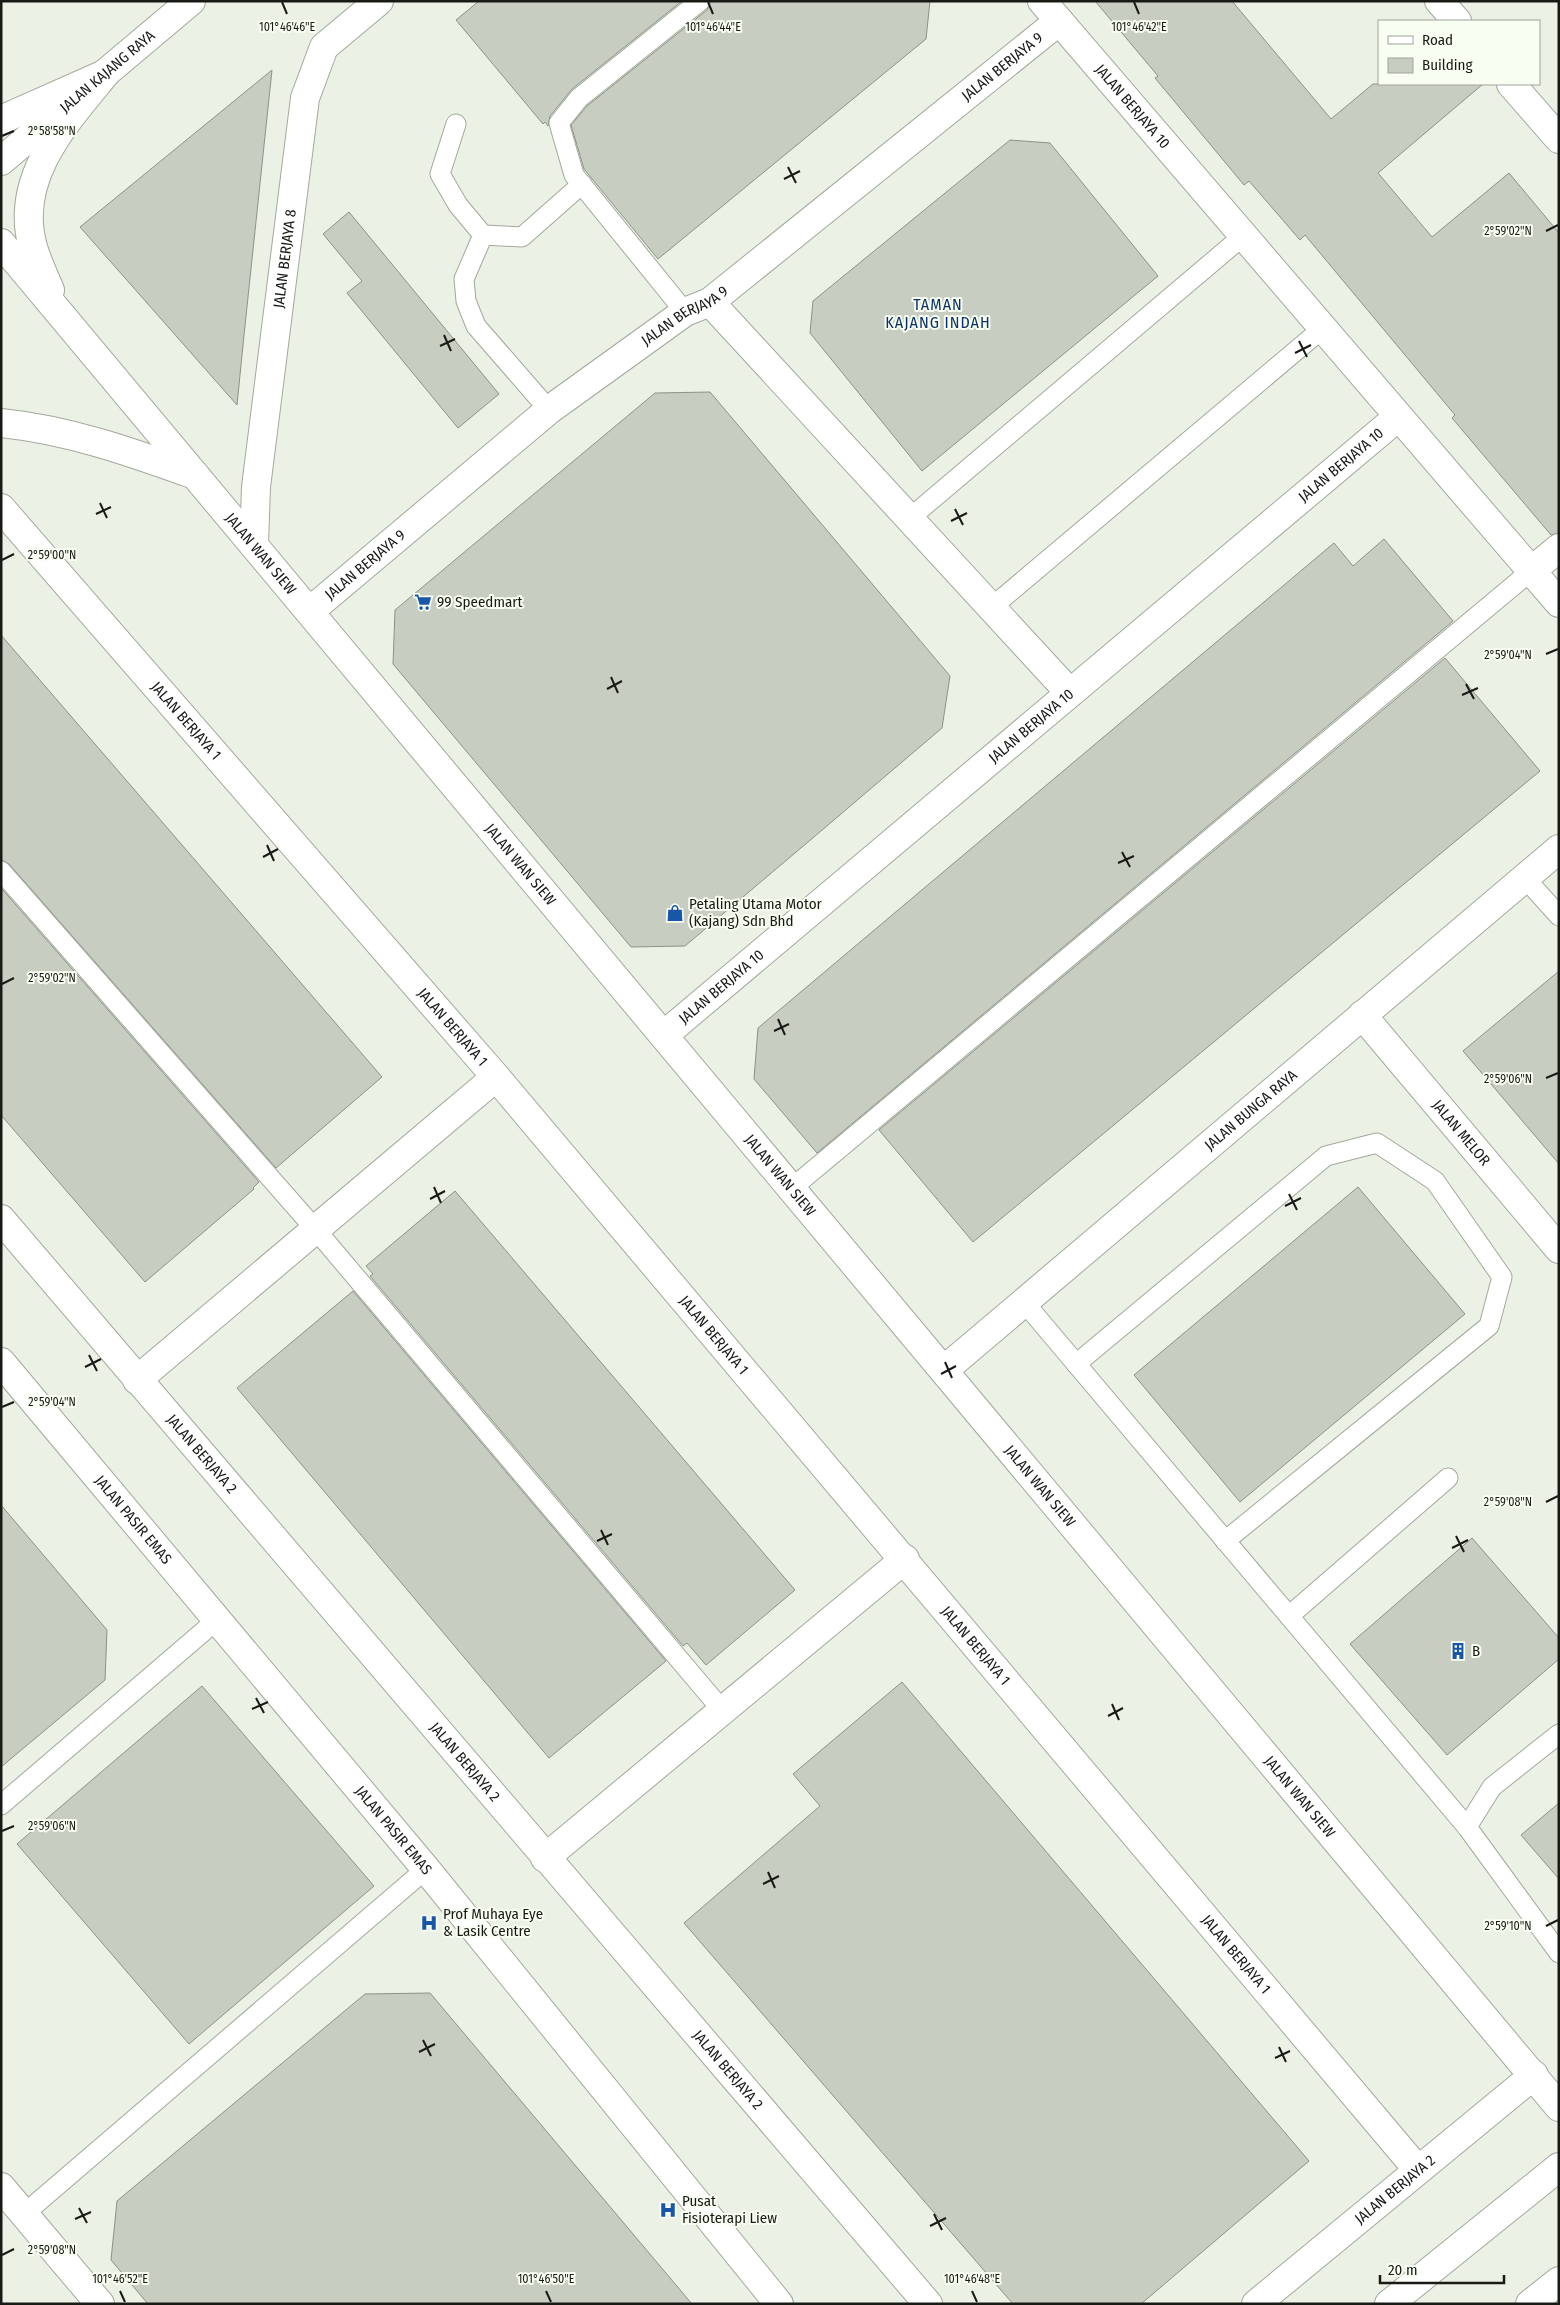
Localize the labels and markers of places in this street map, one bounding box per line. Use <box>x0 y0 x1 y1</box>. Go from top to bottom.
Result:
supermarket icon: 99 Speedmart <box>413 592 433 612</box>
place label: 99 Speedmart <box>437 593 523 611</box>
place label: Petaling Utama Motor (Kajang) Sdn Bhd <box>689 895 823 930</box>
shop icon: Petaling Utama Motor (Kajang) Sdn Bhd <box>665 903 685 923</box>
building icon: B <box>1448 1641 1468 1661</box>
place label: B <box>1472 1642 1480 1660</box>
place label: Prof Muhaya Eye & Lasik Centre <box>443 1905 543 1940</box>
hospital icon: Prof Muhaya Eye & Lasik Centre <box>419 1913 439 1933</box>
place label: Pusat Fisioterapi Liew <box>682 2192 777 2227</box>
hospital icon: Pusat Fisioterapi Liew <box>658 2200 678 2220</box>

